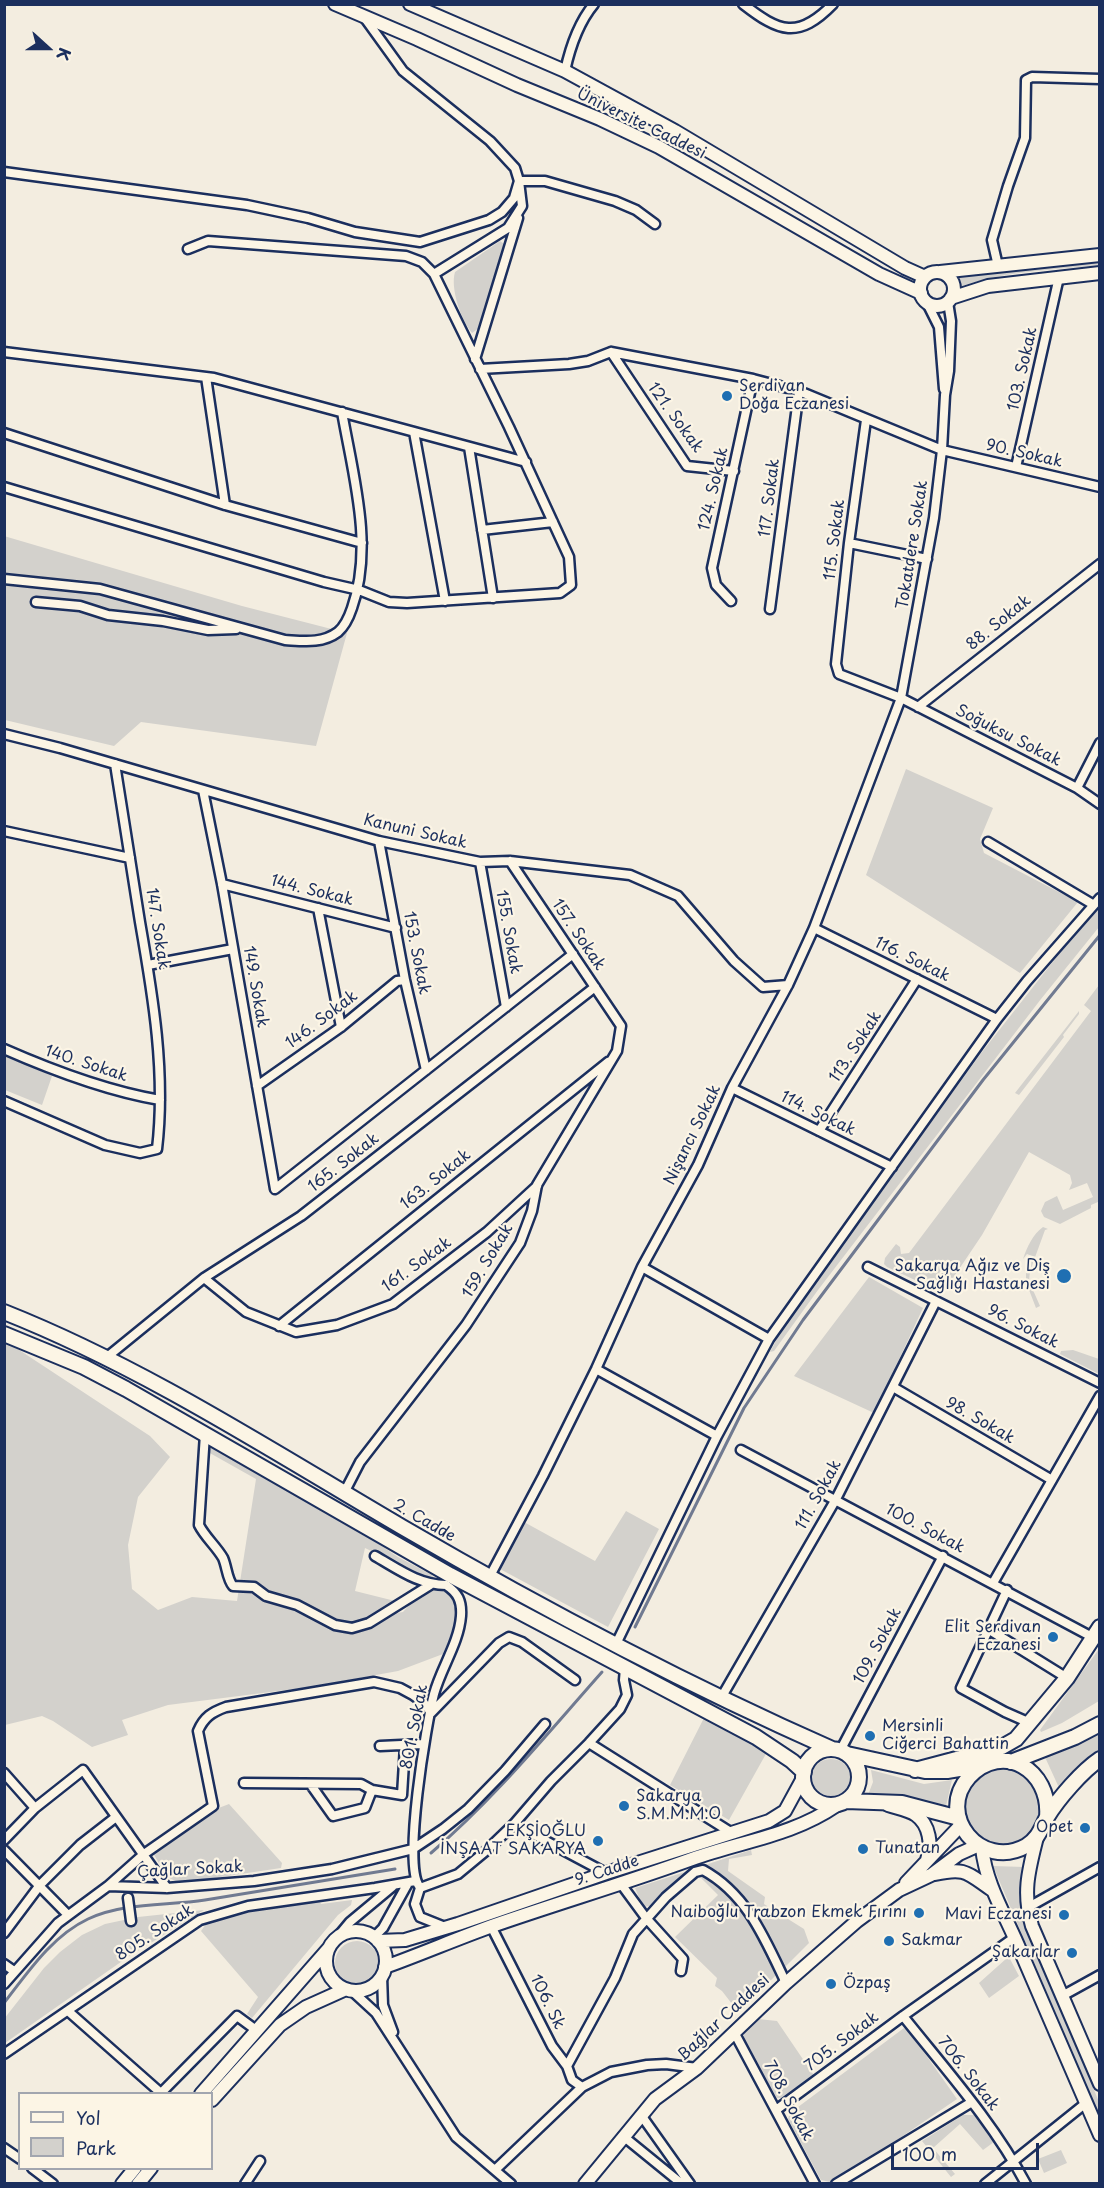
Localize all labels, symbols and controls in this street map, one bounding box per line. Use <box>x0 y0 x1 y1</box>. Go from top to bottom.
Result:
north arrow <box>18 18 78 78</box>
text: K <box>52 45 78 64</box>
street label: Üniversite Caddesi <box>573 84 709 164</box>
street label: 103. Sokak <box>1004 325 1042 413</box>
place label: Serdivan Doğa Eczanesi <box>739 377 849 415</box>
street label: 121. Sokak <box>643 379 707 457</box>
marker: Serdivan Doğa Eczanesi <box>720 389 734 403</box>
street label: 90. Sokak <box>984 436 1064 472</box>
street label: 124. Sokak <box>695 445 733 533</box>
street label: 117. Sokak <box>756 458 784 538</box>
street label: Tokatdere Sokak <box>893 479 933 611</box>
street label: 115. Sokak <box>821 498 849 582</box>
street label: 88. Sokak <box>963 591 1035 655</box>
street label: Soğuksu Sokak <box>952 701 1064 771</box>
street label: Kanuni Sokak <box>361 811 469 853</box>
street label: 144. Sokak <box>269 871 355 911</box>
street label: 147. Sokak <box>141 887 173 971</box>
street label: 155. Sokak <box>491 889 525 975</box>
street label: 157. Sokak <box>547 896 609 974</box>
street label: 153. Sokak <box>399 910 433 996</box>
street label: 116. Sokak <box>871 933 953 987</box>
street label: 149. Sokak <box>238 945 272 1029</box>
street label: 146. Sokak <box>282 987 362 1053</box>
street label: 113. Sokak <box>826 1008 886 1086</box>
street label: 140. Sokak <box>42 1042 130 1086</box>
street label: Nişancı Sokak <box>660 1082 726 1188</box>
street label: 114. Sokak <box>777 1088 859 1140</box>
street label: 165. Sokak <box>305 1129 383 1197</box>
street label: 163. Sokak <box>397 1146 475 1214</box>
street label: 159. Sokak <box>458 1220 518 1302</box>
street label: 161. Sokak <box>378 1233 456 1297</box>
place label: Sakarya Ağız ve Diş Sağlığı Hastanesi <box>894 1257 1050 1295</box>
marker: Sakarya Ağız ve Diş Sağlığı Hastanesi <box>1055 1267 1073 1285</box>
street label: 96. Sokak <box>984 1301 1062 1353</box>
street label: 98. Sokak <box>942 1394 1018 1448</box>
street label: 111. Sokak <box>792 1457 846 1533</box>
street label: 2. Cadde <box>389 1495 459 1547</box>
street label: 100. Sokak <box>882 1500 968 1558</box>
street label: 109. Sokak <box>850 1605 906 1687</box>
place label: Elit Serdivan Eczanesi <box>944 1618 1041 1656</box>
marker: Elit Serdivan Eczanesi <box>1046 1630 1060 1644</box>
street label: 801. Sokak <box>397 1683 433 1771</box>
place label: Mersinli Ciğerci Bahattin <box>882 1717 1009 1755</box>
marker: Mersinli Ciğerci Bahattin <box>863 1729 877 1743</box>
place label: Sakarya S.M.M.M.O <box>636 1787 721 1825</box>
marker: Sakarya S.M.M.M.O <box>617 1799 631 1813</box>
place label: Opet <box>1036 1818 1073 1838</box>
marker: Opet <box>1078 1821 1092 1835</box>
place label: EKŞİOĞLU İNŞAAT SAKARYA <box>440 1822 586 1860</box>
marker: EKŞİOĞLU İNŞAAT SAKARYA <box>591 1834 605 1848</box>
place label: Tunatan <box>875 1839 940 1859</box>
marker: Tunatan <box>856 1842 870 1856</box>
street label: 9. Cadde <box>573 1852 641 1890</box>
street label: Çağlar Sokak <box>137 1858 243 1882</box>
street label: 805. Sokak <box>112 1901 198 1965</box>
place label: Naiboğlu Trabzon Ekmek Fırını <box>671 1903 907 1923</box>
place label: Mavi Eczanesi <box>945 1905 1052 1925</box>
marker: Naiboğlu Trabzon Ekmek Fırını <box>912 1906 926 1920</box>
marker: Mavi Eczanesi <box>1057 1908 1071 1922</box>
place label: Sakmar <box>901 1931 962 1951</box>
marker: Sakmar <box>882 1934 896 1948</box>
place label: Şakarlar <box>992 1943 1060 1963</box>
marker: Şakarlar <box>1065 1946 1079 1960</box>
street label: 106. Sk <box>525 1971 569 2033</box>
street label: Bağlar Caddesi <box>674 1971 774 2065</box>
place label: Özpaş <box>843 1974 890 1994</box>
marker: Özpaş <box>824 1977 838 1991</box>
street label: 705. Sokak <box>801 2008 883 2076</box>
street label: 706. Sokak <box>933 2033 1003 2115</box>
street label: 708. Sokak <box>759 2058 817 2144</box>
legend <box>18 2092 213 2170</box>
text: Yol <box>76 2104 101 2131</box>
scale bar <box>894 2131 1042 2169</box>
text: Park <box>76 2134 116 2161</box>
text: 100 m <box>902 2140 957 2167</box>

